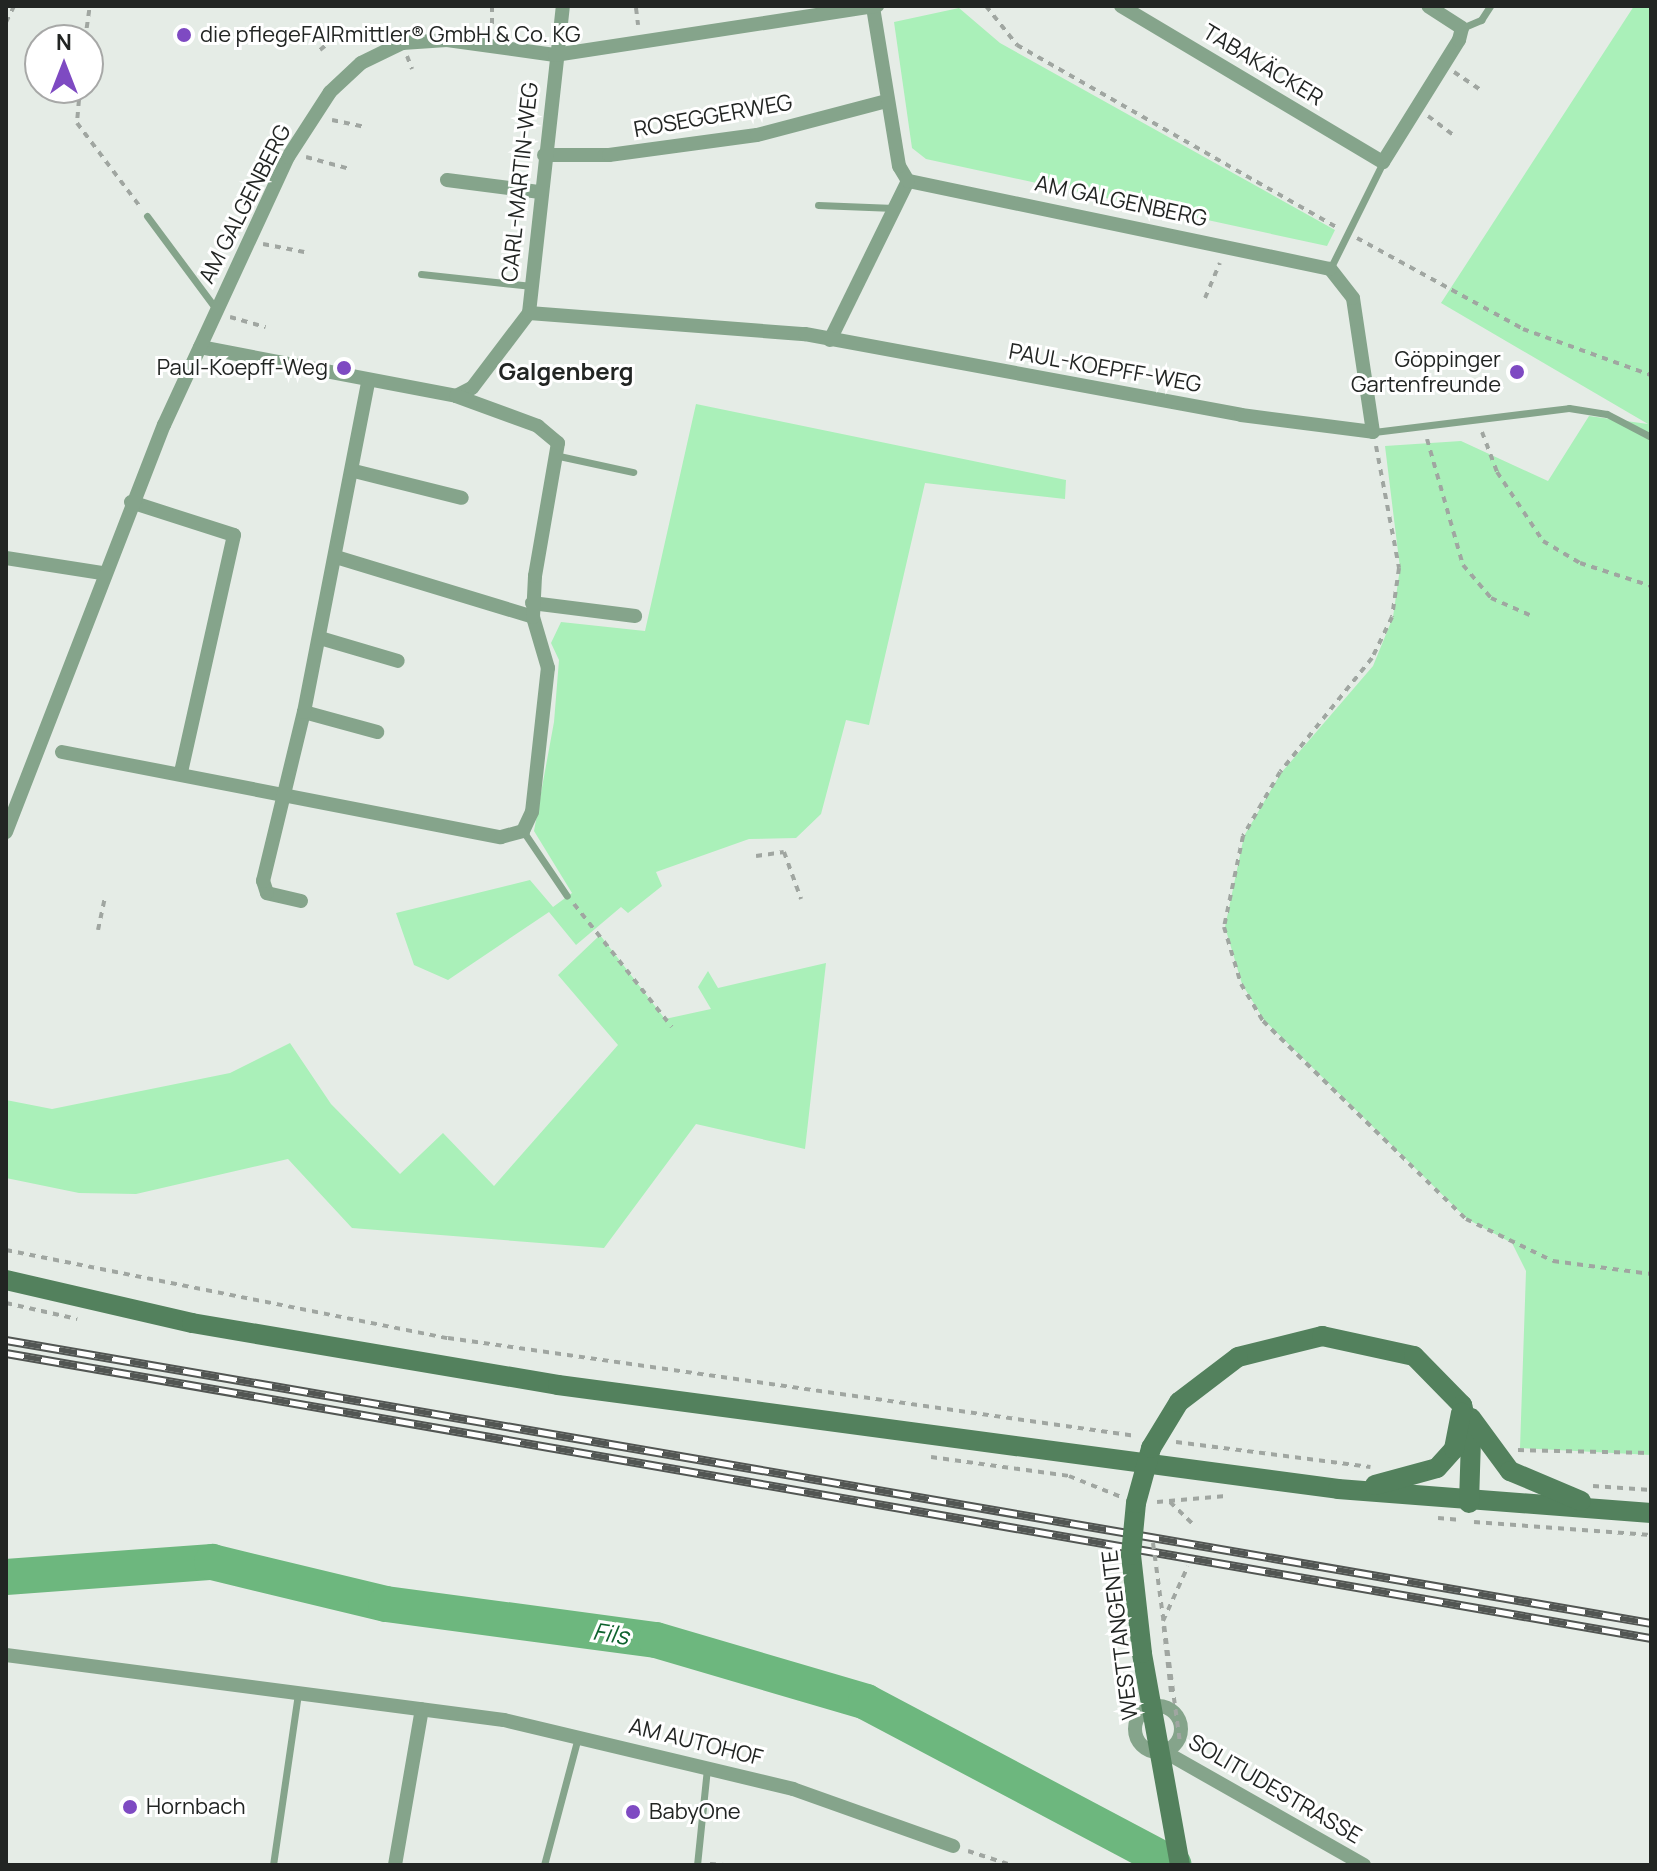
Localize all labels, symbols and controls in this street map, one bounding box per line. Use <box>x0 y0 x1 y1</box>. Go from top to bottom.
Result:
street label: TABAKÄCKER <box>1198 19 1328 111</box>
place label: die pflegeFAIRmittler® GmbH & Co. KG <box>200 22 580 48</box>
north arrow <box>24 24 104 104</box>
marker: die pflegeFAIRmittler® GmbH & Co. KG <box>175 26 193 44</box>
text: N <box>56 27 72 57</box>
street label: CARL-MARTIN-WEG <box>496 81 544 283</box>
street label: ROSEGGERWEG <box>632 89 794 143</box>
street label: AM GALGENBERG <box>193 120 297 288</box>
street label: AM GALGENBERG <box>1033 170 1209 232</box>
street label: PAUL-KOEPFF-WEG <box>1007 338 1203 398</box>
place label: Göppinger Gartenfreunde <box>1351 346 1501 398</box>
place label: Paul-Koepff-Weg <box>157 355 328 381</box>
district label: Galgenberg <box>498 357 634 385</box>
marker: Paul-Koepff-Weg <box>335 359 353 377</box>
marker: Göppinger Gartenfreunde <box>1508 363 1526 381</box>
street label: WESTTANGENTE <box>1096 1549 1144 1721</box>
water label: Fils <box>591 1616 631 1650</box>
street label: AM AUTOHOF <box>626 1713 766 1771</box>
street label: SOLITUDESTRASSE <box>1184 1729 1366 1849</box>
place label: Hornbach <box>146 1794 246 1820</box>
marker: Hornbach <box>121 1798 139 1816</box>
place label: BabyOne <box>649 1799 741 1825</box>
marker: BabyOne <box>624 1803 642 1821</box>

